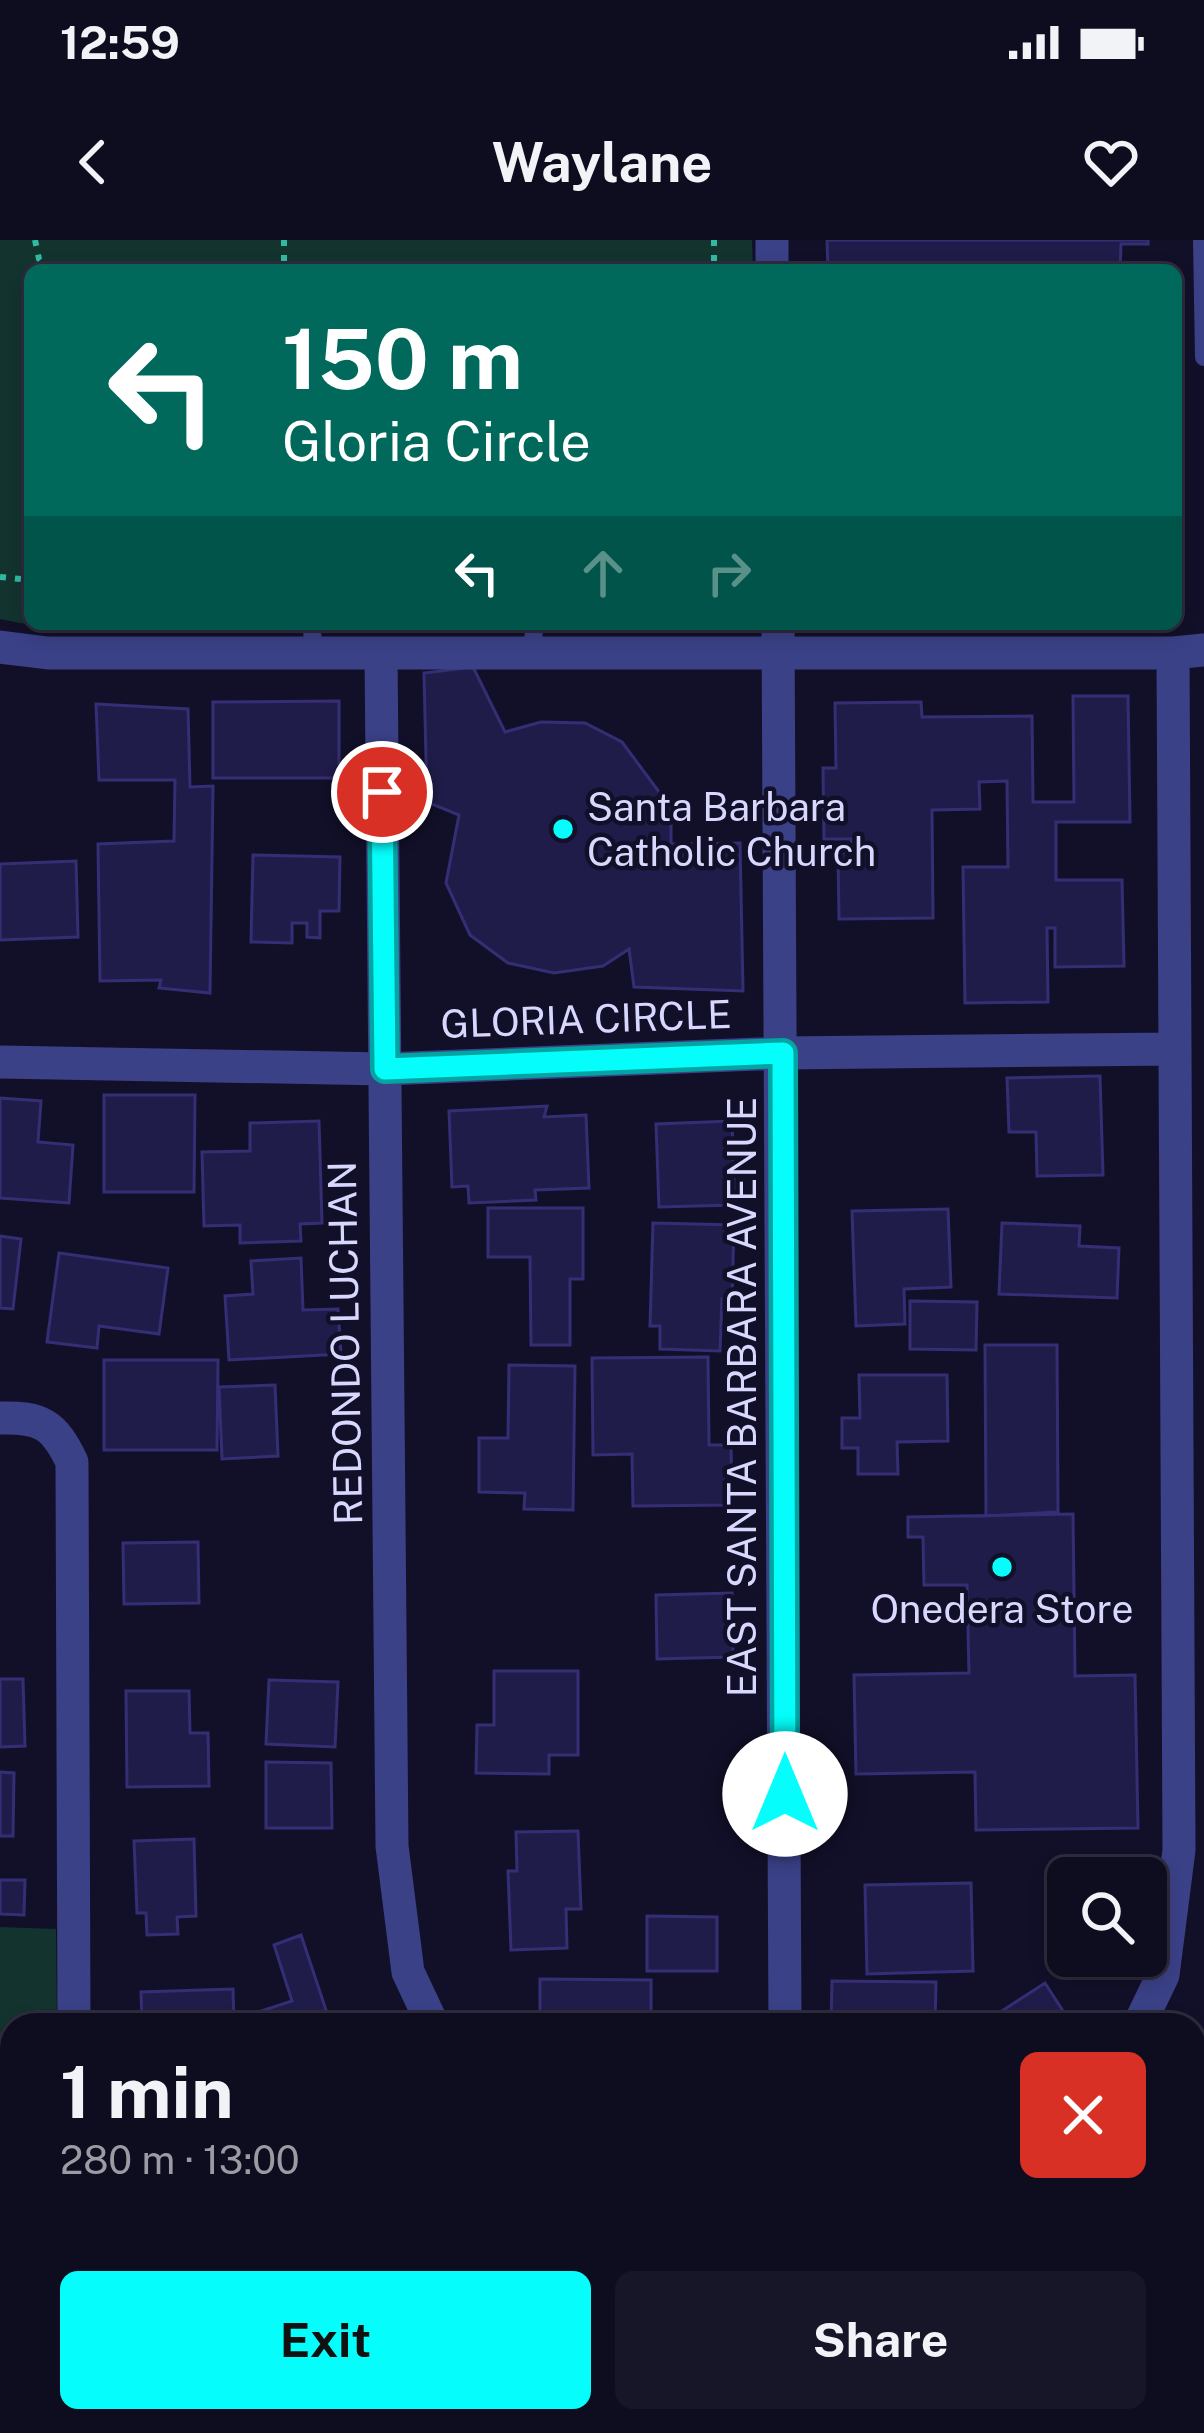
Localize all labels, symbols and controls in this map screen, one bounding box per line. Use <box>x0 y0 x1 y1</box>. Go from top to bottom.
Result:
text: 12:59 <box>60 16 180 69</box>
icon: back <box>60 129 126 195</box>
icon: heart <box>1078 129 1144 195</box>
text: Waylane <box>492 131 712 194</box>
text: 150 m <box>282 309 523 408</box>
icon: left <box>84 312 240 468</box>
text: Gloria Circle <box>282 410 591 473</box>
icon: left <box>444 540 510 606</box>
icon: ahead <box>570 540 636 606</box>
icon: right <box>696 540 762 606</box>
pin <box>331 741 433 843</box>
icon: arrive <box>349 759 415 825</box>
place label: Santa Barbara Catholic Church <box>587 784 876 875</box>
marker: Santa Barbara Catholic Church <box>550 816 576 842</box>
street label: GLORIA CIRCLE <box>440 991 732 1047</box>
street label: EAST SANTA BARBARA AVENUE <box>719 1097 765 1697</box>
street label: REDONDO LUCHAN <box>319 1161 371 1525</box>
marker: Onedera Store <box>989 1554 1015 1580</box>
place label: Onedera Store <box>871 1586 1133 1632</box>
position arrow <box>722 1731 848 1857</box>
map controls <box>1047 1857 1167 1977</box>
button: search <box>1047 1857 1167 1977</box>
text: 1 min <box>60 2050 234 2134</box>
button: close <box>1020 2052 1146 2178</box>
text: 280 m · 13:00 <box>60 2137 300 2183</box>
button: Exit <box>60 2271 591 2409</box>
button: Share <box>615 2271 1146 2409</box>

